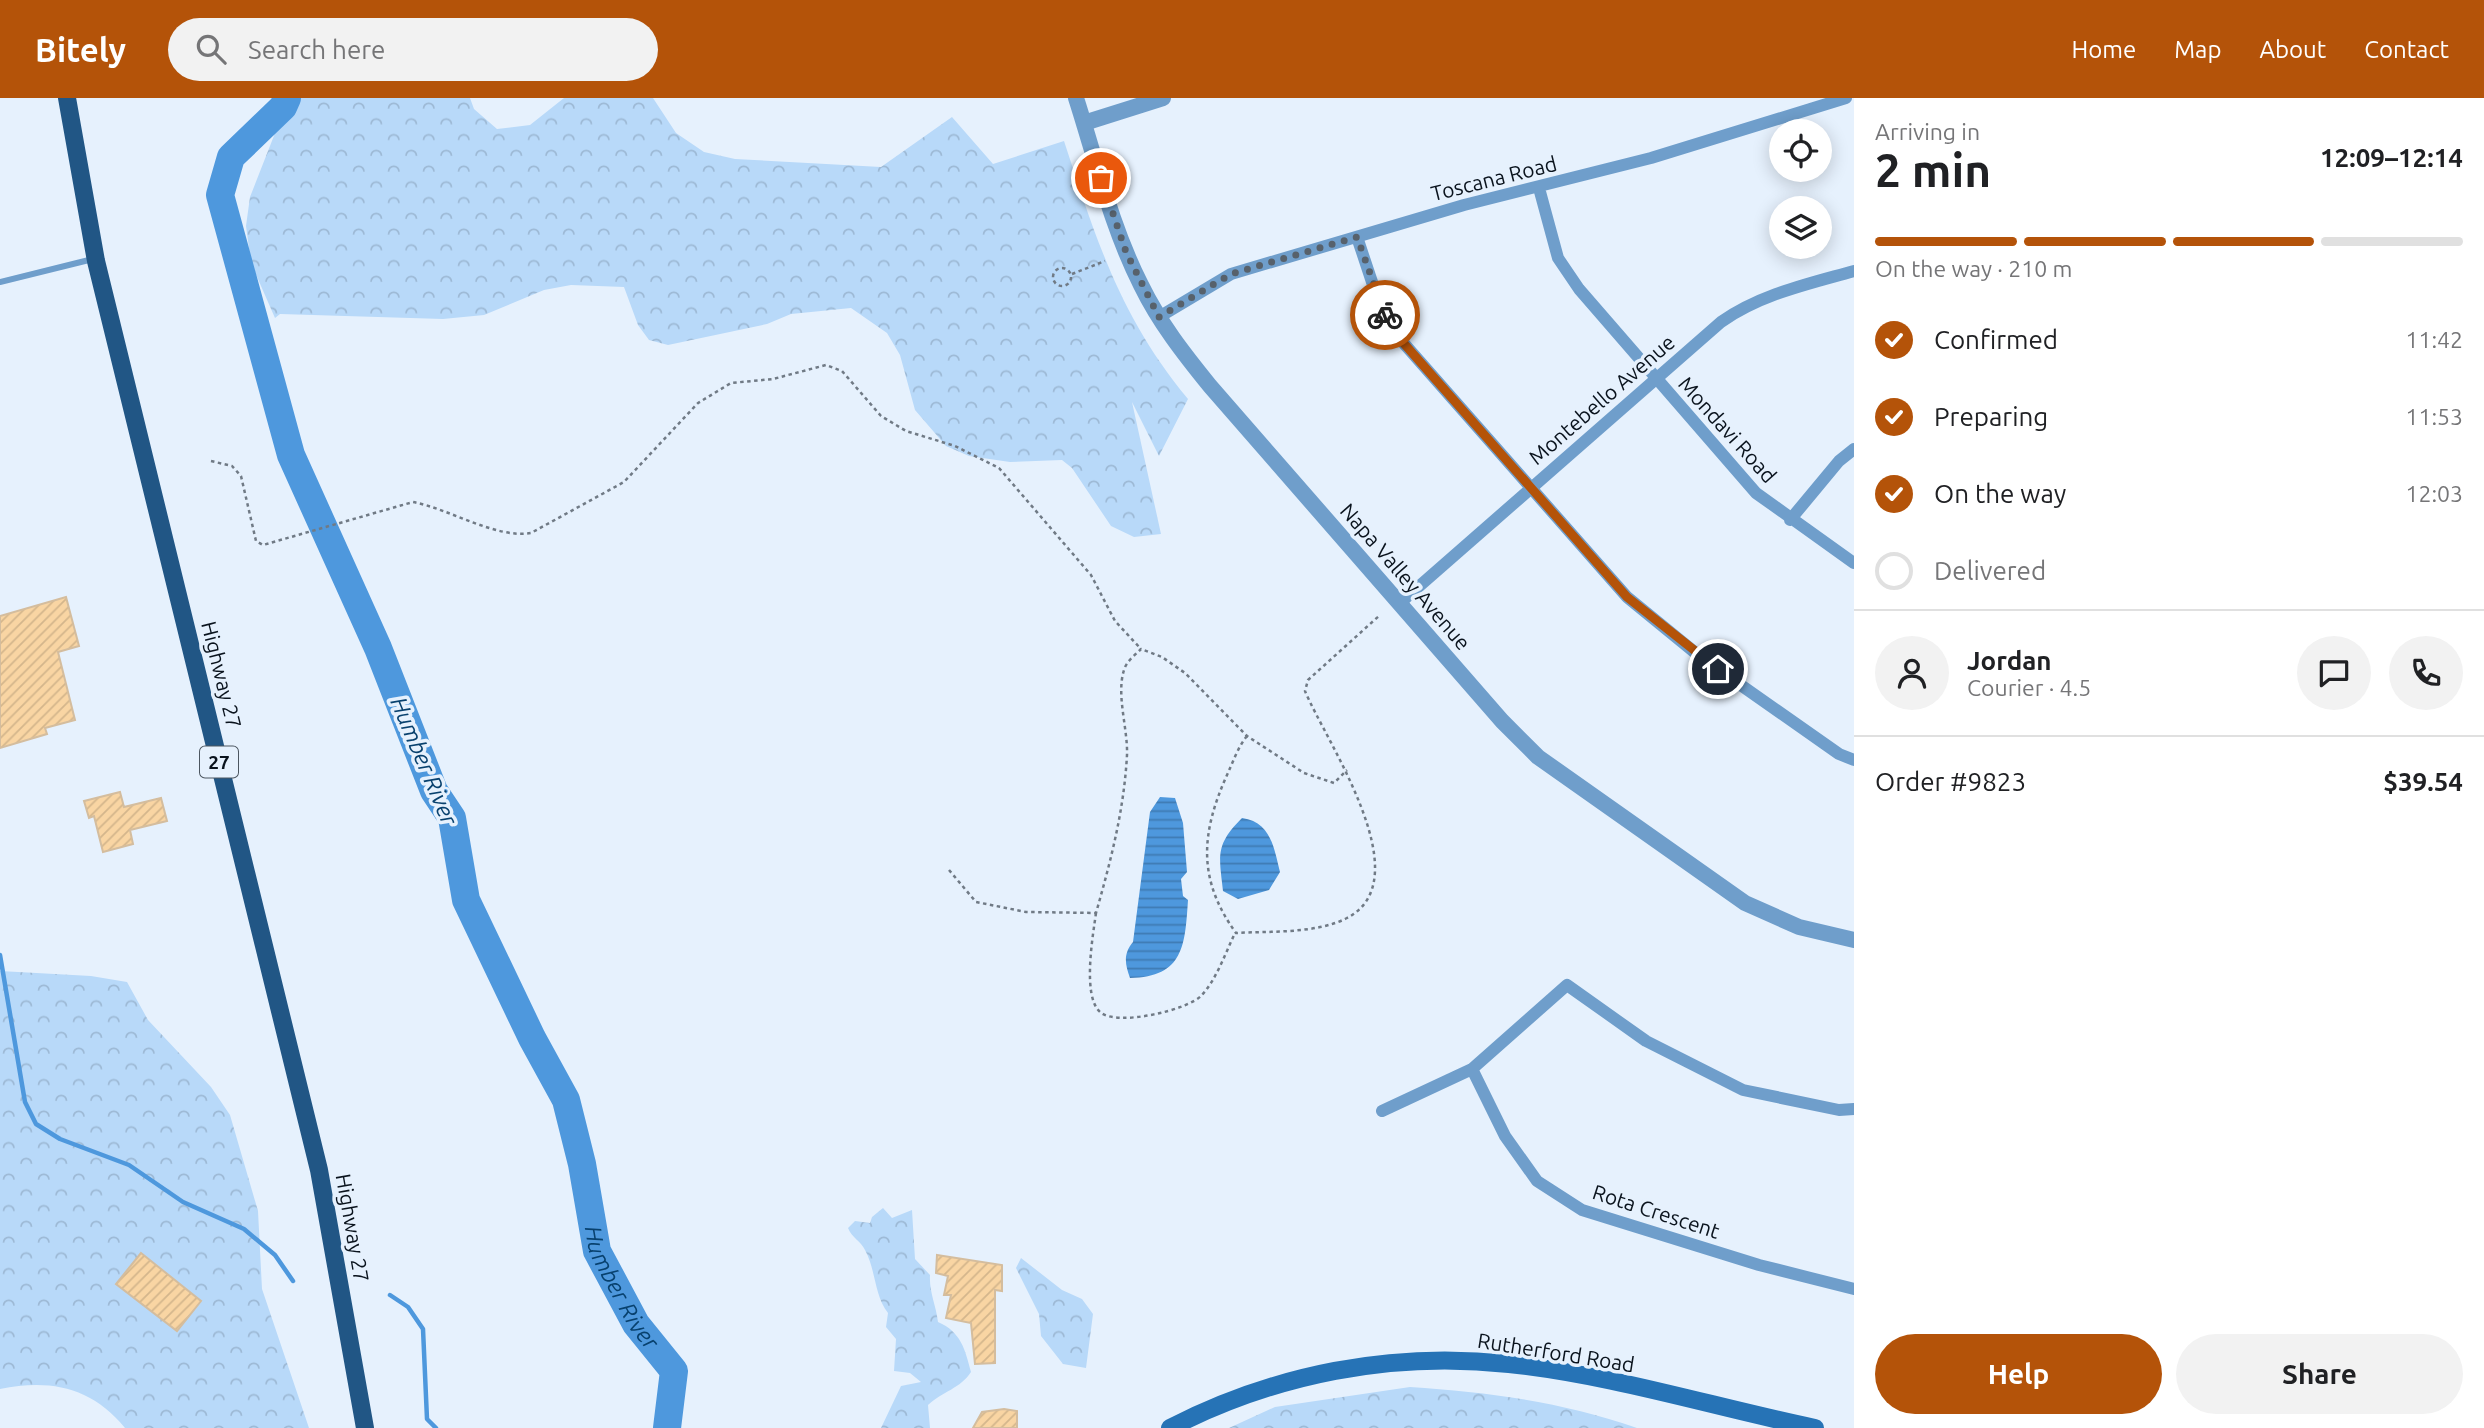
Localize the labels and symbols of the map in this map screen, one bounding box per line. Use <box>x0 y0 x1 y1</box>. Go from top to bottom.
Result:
pin <box>1071 148 1131 208</box>
street label: Toscana Road <box>1428 151 1559 205</box>
courier <box>1350 280 1420 350</box>
street label: Montebello Avenue <box>1524 329 1679 469</box>
street label: Mondavi Road <box>1674 371 1782 487</box>
street label: Napa Valley Avenue <box>1336 498 1476 654</box>
street label: Highway 27 <box>197 619 247 731</box>
pin <box>1688 639 1748 699</box>
water label: Humber River <box>386 693 463 830</box>
road number: 27 <box>200 747 238 778</box>
street label: Highway 27 <box>332 1172 374 1284</box>
street label: Rota Crescent <box>1590 1179 1723 1243</box>
water label: Humber River <box>581 1224 665 1355</box>
street label: Rutherford Road <box>1476 1328 1636 1376</box>

